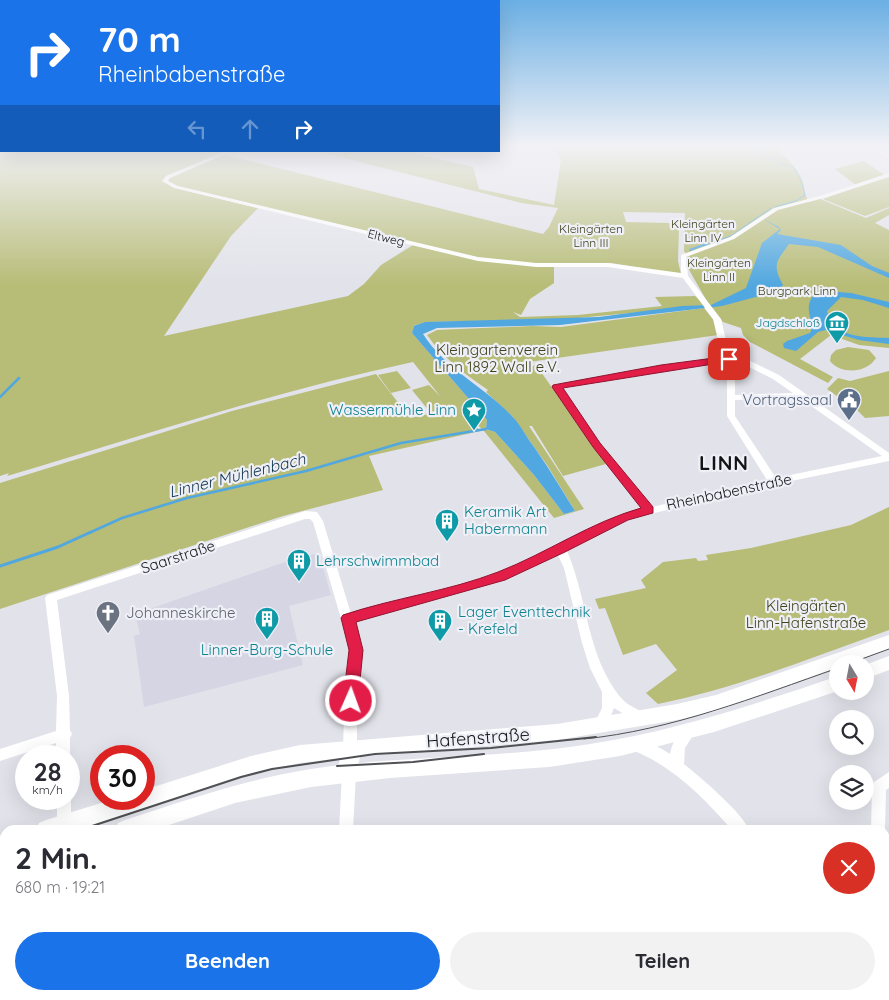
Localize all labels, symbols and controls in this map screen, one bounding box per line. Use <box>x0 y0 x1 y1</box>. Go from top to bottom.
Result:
text: 70 m <box>98 17 181 61</box>
icon: right <box>15 20 80 85</box>
text: Rheinbabenstraße <box>98 60 285 88</box>
icon: left <box>183 115 211 143</box>
icon: ahead <box>236 115 264 143</box>
icon: right <box>289 115 317 143</box>
park label: Kleingärten Linn IV <box>671 216 735 245</box>
park label: Kleingärten Linn III <box>559 221 623 250</box>
street label: Eltweg <box>366 226 406 249</box>
park label: Kleingärten Linn II <box>687 255 751 284</box>
park label: Burgpark Linn <box>758 283 836 298</box>
museum icon: Jagdschloß <box>824 310 850 344</box>
place label: Jagdschloß <box>756 315 820 330</box>
pin <box>708 338 750 380</box>
park label: Kleingartenverein Linn 1892 Wall e.V. <box>434 340 560 376</box>
icon: arrive <box>715 345 743 373</box>
public building icon: Vortragssaal <box>836 387 862 421</box>
place label: Vortragssaal <box>743 390 832 409</box>
place icon: Wassermühle Linn <box>461 397 487 431</box>
place label: Wassermühle Linn <box>329 400 456 419</box>
water label: Linner Mühlenbach <box>167 448 308 502</box>
district label: LINN <box>699 450 749 475</box>
street label: Rheinbabenstraße <box>664 469 793 514</box>
place label: Keramik Art Habermann <box>464 502 547 538</box>
building icon: Keramik Art Habermann <box>434 508 460 542</box>
street label: Saarstraße <box>138 536 217 577</box>
building icon: Lehrschwimmbad <box>286 548 312 582</box>
place label: Lehrschwimmbad <box>316 551 439 570</box>
park label: Kleingärten Linn-Hafenstraße <box>746 596 866 632</box>
church icon: Johanneskirche <box>95 600 121 634</box>
place label: Lager Eventtechnik - Krefeld <box>458 602 591 638</box>
place label: Johanneskirche <box>126 603 236 622</box>
building icon: Linner-Burg-Schule <box>254 606 280 640</box>
building icon: Lager Eventtechnik - Krefeld <box>427 608 453 642</box>
place label: Linner-Burg-Schule <box>201 640 333 659</box>
north arrow <box>829 655 874 700</box>
map controls <box>829 655 874 810</box>
position arrow <box>324 674 376 726</box>
button: search <box>829 710 874 755</box>
street label: Hafenstraße <box>426 722 530 753</box>
speed limit sign: 30 <box>90 745 155 810</box>
text: 28 <box>34 756 61 787</box>
button: layers <box>829 765 874 810</box>
text: km/h <box>32 782 63 797</box>
text: 2 Min. <box>15 839 97 877</box>
button: close <box>823 842 875 894</box>
text: 680 m · 19:21 <box>15 877 105 897</box>
button: Beenden <box>15 932 440 990</box>
button: Teilen <box>450 932 875 990</box>

